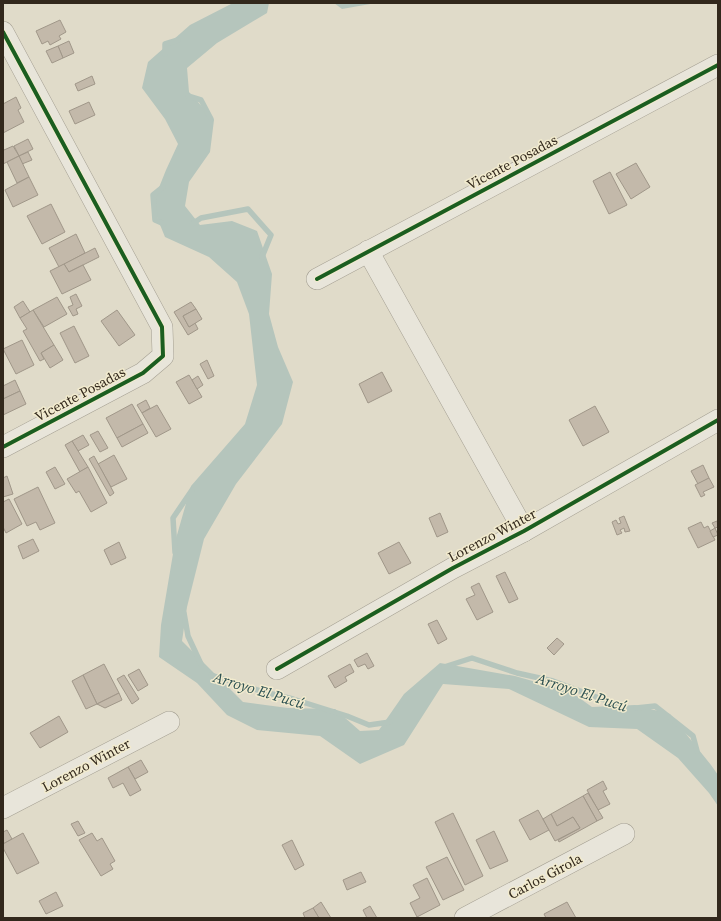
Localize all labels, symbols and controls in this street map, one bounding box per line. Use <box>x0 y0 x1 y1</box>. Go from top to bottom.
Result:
street label: Vicente Posadas <box>463 130 561 194</box>
street label: Vicente Posadas <box>31 362 129 426</box>
street label: Lorenzo Winter <box>444 503 540 567</box>
water label: Arroyo El Pucú <box>210 666 308 714</box>
water label: Arroyo El Pucú <box>533 667 631 717</box>
street label: Lorenzo Winter <box>38 733 134 797</box>
street label: Carlos Girola <box>505 848 586 904</box>

